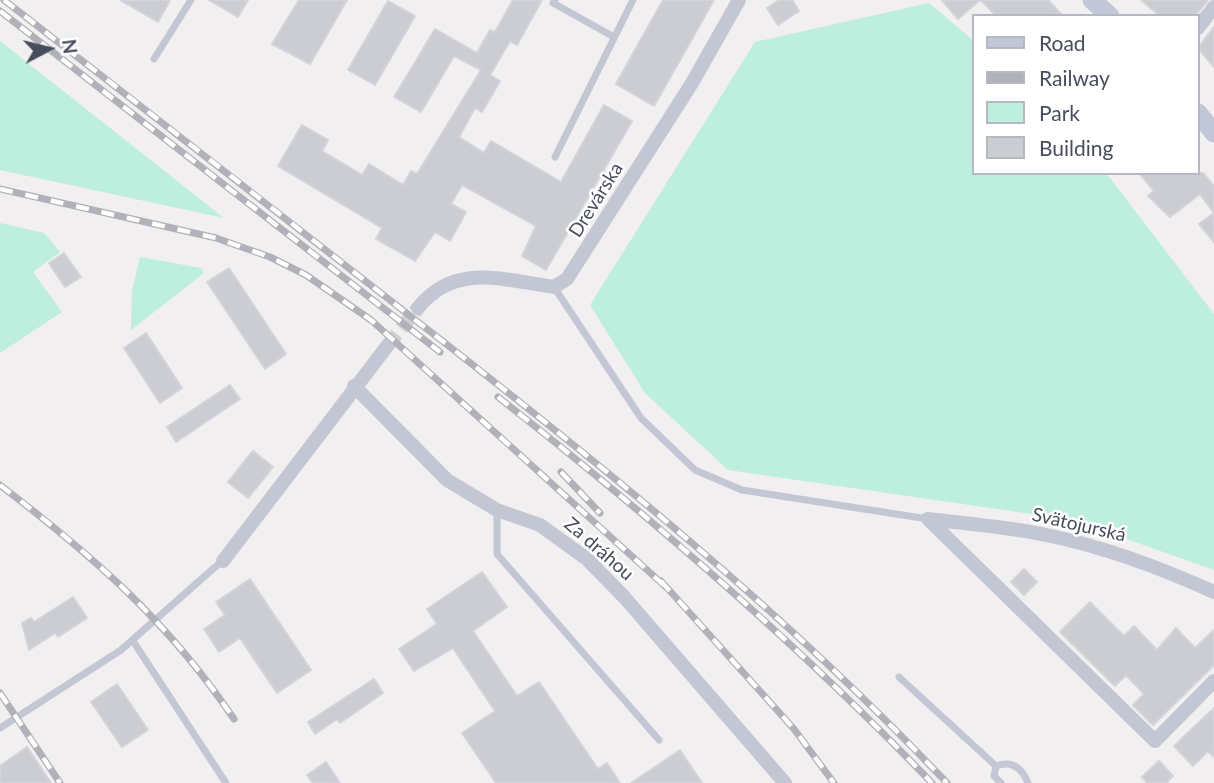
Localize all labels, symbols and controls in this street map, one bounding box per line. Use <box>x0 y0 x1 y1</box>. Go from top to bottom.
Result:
north arrow <box>14 14 84 84</box>
legend <box>972 14 1200 175</box>
text: Road <box>1039 30 1086 55</box>
text: N <box>58 38 83 55</box>
text: Railway <box>1039 65 1110 90</box>
text: Park <box>1039 100 1080 125</box>
text: Building <box>1039 135 1114 160</box>
street label: Drevárska <box>564 158 628 242</box>
street label: Svätojurská <box>1030 503 1128 547</box>
street label: Za dráhou <box>560 513 638 585</box>

